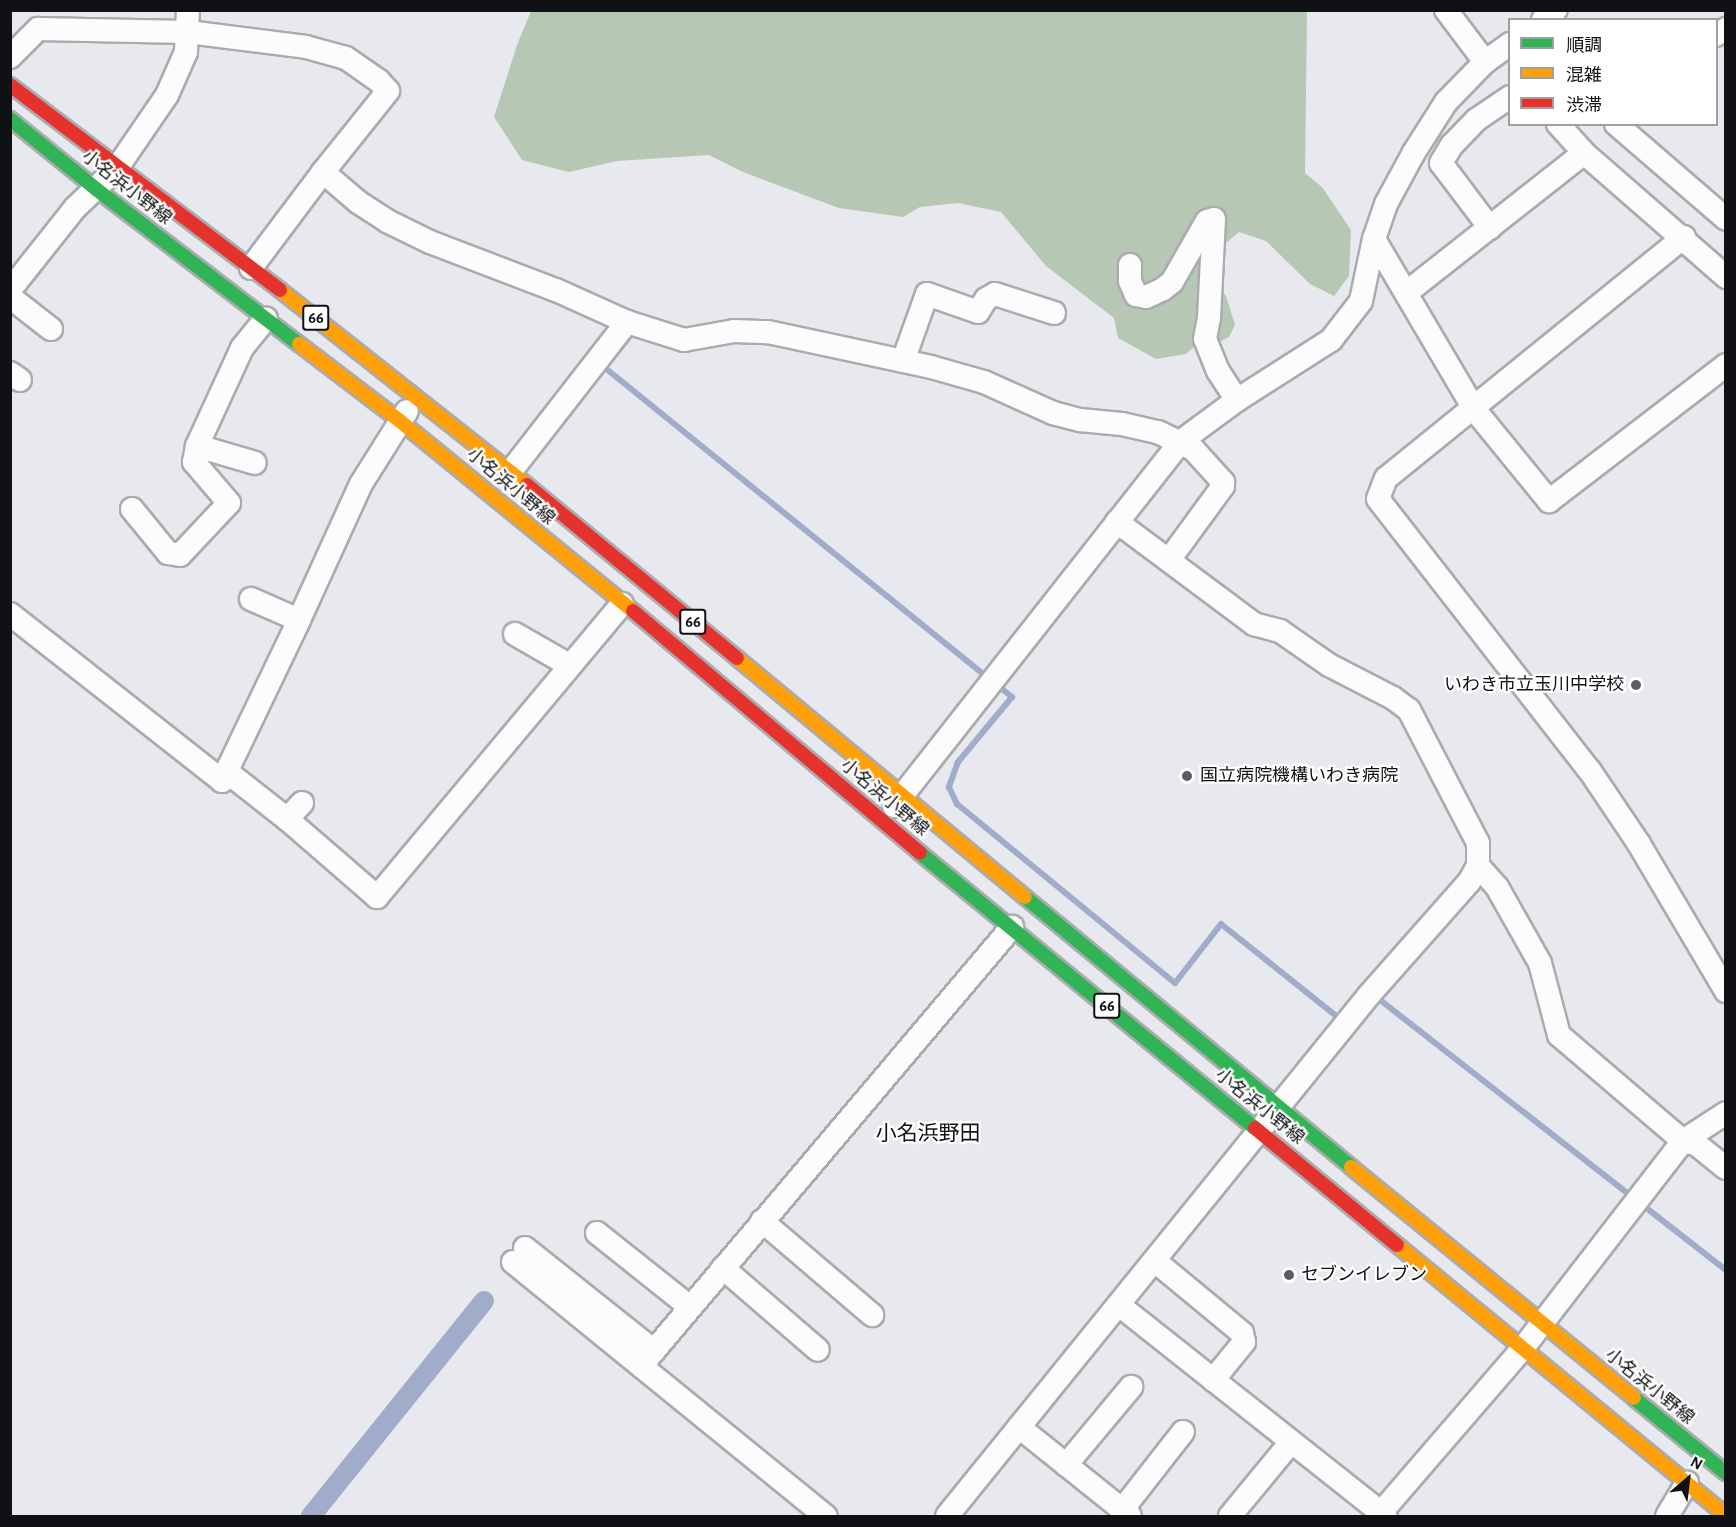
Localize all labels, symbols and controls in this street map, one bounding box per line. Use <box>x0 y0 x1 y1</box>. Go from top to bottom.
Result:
legend <box>1508 18 1718 126</box>
text: 順調 <box>1566 37 1602 55</box>
text: 混雑 <box>1566 67 1602 85</box>
text: 渋滞 <box>1566 97 1602 115</box>
street label: 小名浜小野線 <box>77 146 175 230</box>
road number: 66 <box>301 305 331 331</box>
street label: 小名浜小野線 <box>462 444 558 530</box>
road number: 66 <box>678 609 708 635</box>
place label: いわき市立玉川中学校 <box>1444 674 1624 696</box>
marker: いわき市立玉川中学校 <box>1629 678 1643 692</box>
street label: 小名浜小野線 <box>836 755 932 841</box>
place label: 国立病院機構いわき病院 <box>1200 765 1398 787</box>
marker: 国立病院機構いわき病院 <box>1178 767 1196 785</box>
road number: 66 <box>1092 993 1122 1019</box>
street label: 小名浜小野線 <box>1210 1065 1308 1149</box>
district label: 小名浜野田 <box>876 1121 980 1147</box>
place label: セブンイレブン <box>1301 1264 1427 1286</box>
marker: セブンイレブン <box>1282 1268 1296 1282</box>
street label: 小名浜小野線 <box>1600 1345 1698 1429</box>
north arrow <box>1658 1449 1718 1509</box>
text: N <box>1688 1453 1705 1473</box>

